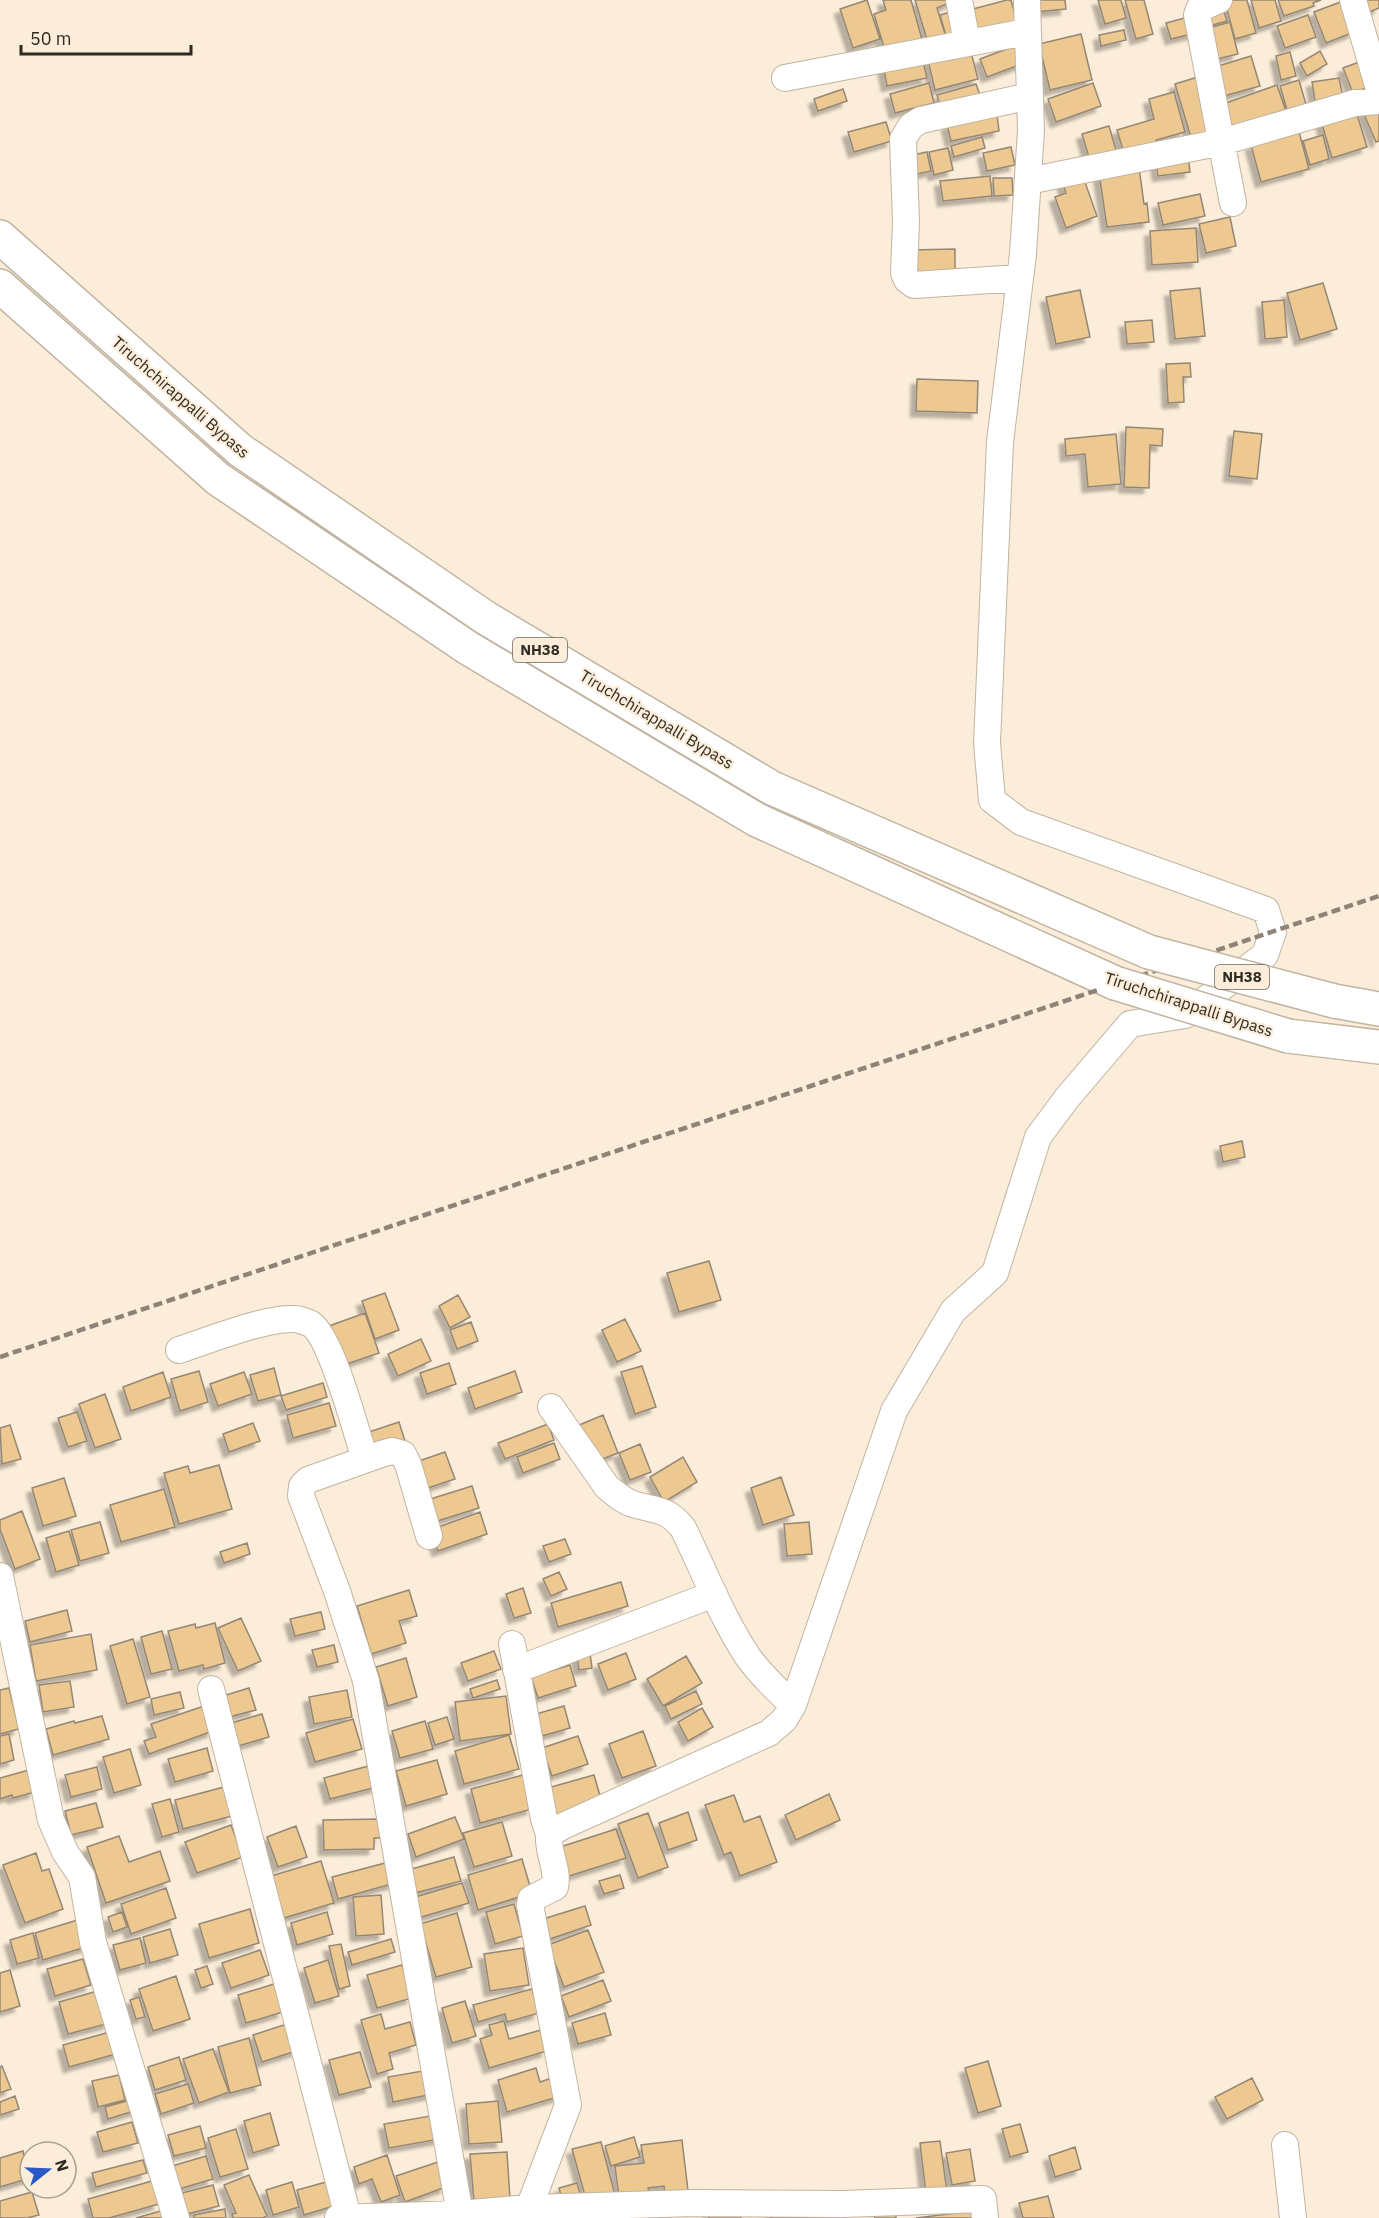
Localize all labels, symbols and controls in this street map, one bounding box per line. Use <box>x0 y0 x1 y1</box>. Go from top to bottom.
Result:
scale bar <box>21 18 190 56</box>
text: 50 m <box>30 27 72 50</box>
street label: Tiruchchirappalli Bypass <box>108 332 254 462</box>
road number: NH38 <box>513 638 567 662</box>
street label: Tiruchchirappalli Bypass <box>576 665 738 773</box>
road number: NH38 <box>1215 965 1269 989</box>
street label: Tiruchchirappalli Bypass <box>1102 967 1276 1041</box>
north arrow <box>18 2140 78 2200</box>
text: N <box>51 2157 74 2174</box>

